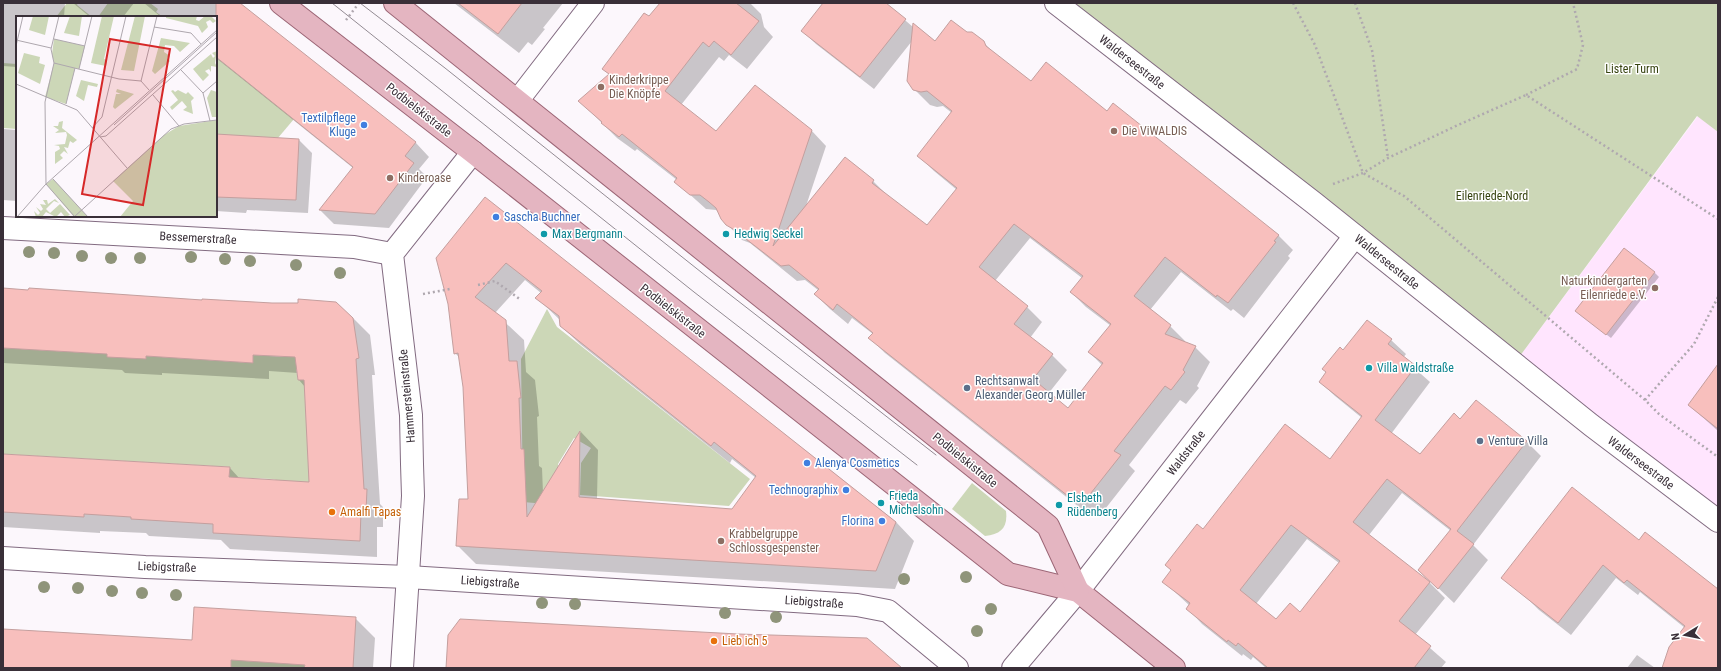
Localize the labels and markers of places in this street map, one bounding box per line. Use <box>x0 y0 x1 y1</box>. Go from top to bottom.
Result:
place label: Kinderkrippe Die Knöpfe <box>609 73 669 101</box>
marker: Kinderkrippe Die Knöpfe <box>596 82 606 92</box>
place label: Textilpflege Kluge <box>301 111 356 139</box>
marker: Textilpflege Kluge <box>359 120 369 130</box>
place label: Die ViWALDIS <box>1122 124 1187 138</box>
marker: Die ViWALDIS <box>1109 126 1119 136</box>
place label: Kinderoase <box>398 171 451 185</box>
marker: Kinderoase <box>385 173 395 183</box>
place label: Sascha Buchner <box>504 210 580 224</box>
marker: Sascha Buchner <box>491 212 501 222</box>
place label: Max Bergmann <box>552 227 623 241</box>
place label: Hedwig Seckel <box>734 227 803 241</box>
marker: Max Bergmann <box>539 229 549 239</box>
marker: Hedwig Seckel <box>721 229 731 239</box>
place label: Naturkindergarten Eilenriede e.V. <box>1561 274 1647 302</box>
marker: Naturkindergarten Eilenriede e.V. <box>1650 283 1660 293</box>
place label: Villa Waldstraße <box>1377 361 1454 375</box>
marker: Villa Waldstraße <box>1364 363 1374 373</box>
place label: Rechtsanwalt Alexander Georg Müller <box>975 374 1086 402</box>
marker: Rechtsanwalt Alexander Georg Müller <box>962 383 972 393</box>
place label: Venture Villa <box>1488 434 1548 448</box>
marker: Venture Villa <box>1475 436 1485 446</box>
place label: Alenya Cosmetics <box>815 456 900 470</box>
marker: Alenya Cosmetics <box>802 458 812 468</box>
place label: Technographix <box>769 483 838 497</box>
marker: Technographix <box>841 485 851 495</box>
place label: Frieda Michelsohn <box>889 489 944 517</box>
place label: Elsbeth Rüdenberg <box>1067 491 1118 519</box>
marker: Frieda Michelsohn <box>876 498 886 508</box>
marker: Elsbeth Rüdenberg <box>1054 500 1064 510</box>
place label: Amalfi Tapas <box>340 505 401 519</box>
marker: Amalfi Tapas <box>327 507 337 517</box>
place label: Florina <box>841 514 874 528</box>
marker: Florina <box>877 516 887 526</box>
place label: Krabbelgruppe Schlossgespenster <box>729 527 819 555</box>
marker: Krabbelgruppe Schlossgespenster <box>716 536 726 546</box>
place label: Lieb ich 5 <box>722 634 768 648</box>
marker: Lieb ich 5 <box>709 636 719 646</box>

